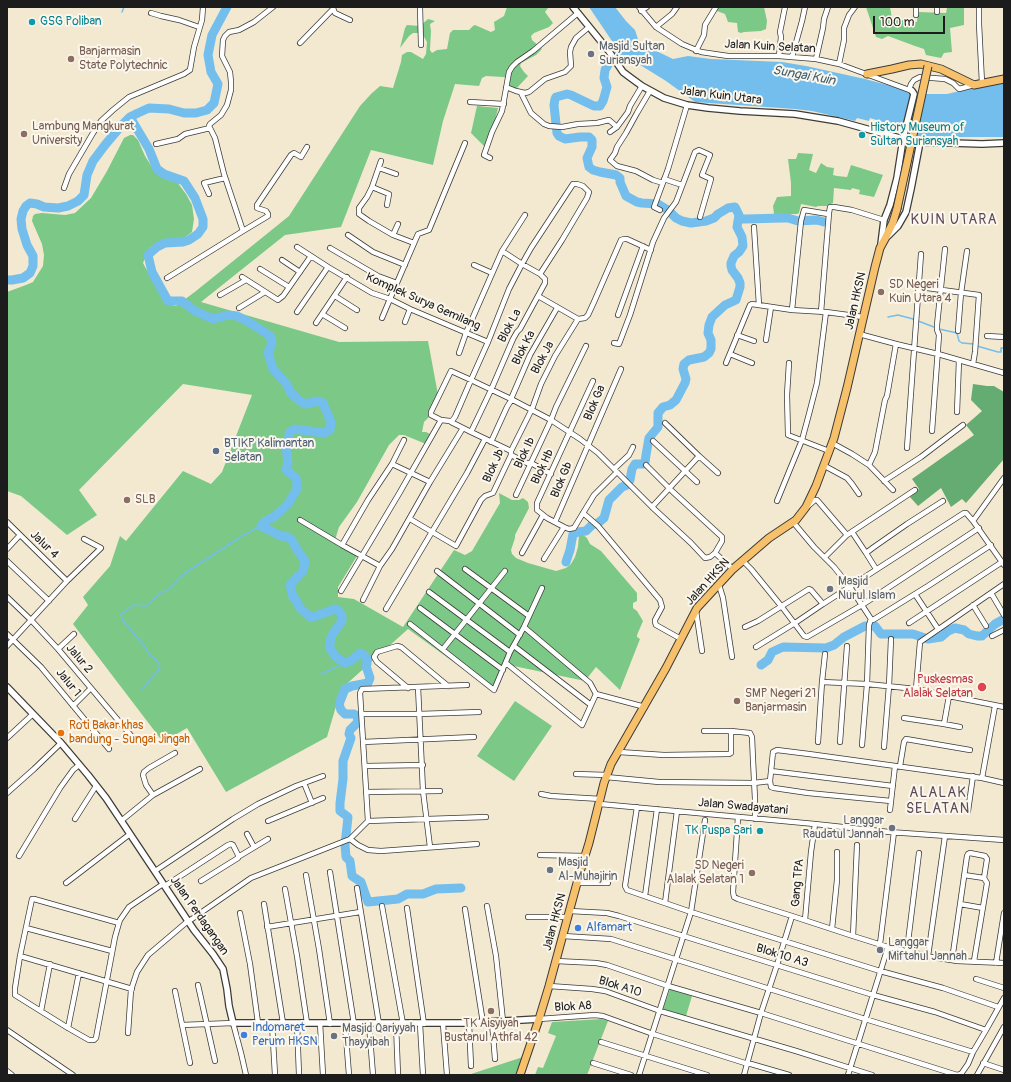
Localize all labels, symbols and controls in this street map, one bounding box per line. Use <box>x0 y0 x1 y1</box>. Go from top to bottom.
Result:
scale bar <box>875 8 947 34</box>
place label: GSG Poliban <box>40 15 101 29</box>
text: 100 m <box>880 15 914 30</box>
marker: GSG Poliban <box>27 17 37 27</box>
street label: Jalan Kuin Selatan <box>724 37 816 57</box>
place label: Masjid Sultan Suriansyah <box>599 40 665 68</box>
place label: Banjarmasin State Polytechnic <box>79 45 168 73</box>
marker: Masjid Sultan Suriansyah <box>586 49 596 59</box>
marker: Banjarmasin State Polytechnic <box>66 54 76 64</box>
water label: Sungai Kuin <box>772 63 836 89</box>
street label: Jalan Kuin Utara <box>680 84 762 108</box>
place label: Lambung Mangkurat University <box>32 120 134 148</box>
place label: History Museum of Sultan Suriansyah <box>870 121 965 149</box>
marker: Lambung Mangkurat University <box>19 129 29 139</box>
marker: History Museum of Sultan Suriansyah <box>857 130 867 140</box>
district label: KUIN UTARA <box>910 212 998 228</box>
street label: Komplek Surya Gemilang <box>363 270 483 334</box>
street label: Jalan HKSN <box>842 271 870 331</box>
place label: SD Negeri Kuin Utara 4 <box>889 278 951 306</box>
marker: SD Negeri Kuin Utara 4 <box>876 287 886 297</box>
street label: Blok La <box>495 307 525 345</box>
street label: Blok Ka <box>509 328 539 368</box>
street label: Blok Ja <box>528 339 558 377</box>
street label: Blok Ga <box>581 383 609 423</box>
street label: Blok Ib <box>512 435 538 471</box>
place label: BTIKP Kalimantan Selatan <box>224 437 314 465</box>
marker: BTIKP Kalimantan Selatan <box>211 446 221 456</box>
street label: Blok Jb <box>480 447 508 485</box>
street label: Blok Hb <box>529 447 557 487</box>
street label: Blok Gb <box>548 460 576 500</box>
place label: SLB <box>135 493 156 507</box>
marker: SLB <box>122 495 132 505</box>
street label: Jalur 4 <box>27 528 61 562</box>
street label: Jalan HKSN <box>683 555 733 609</box>
place label: Masjid Nurul Islam <box>838 575 896 603</box>
marker: Masjid Nurul Islam <box>825 584 835 594</box>
street label: Jalur 2 <box>63 641 95 677</box>
street label: Jalur 1 <box>52 666 84 700</box>
place label: Puskesmas Alalak Selatan <box>903 673 973 701</box>
marker: Puskesmas Alalak Selatan <box>976 681 988 693</box>
place label: SMP Negeri 21 Banjarmasin <box>745 687 816 715</box>
marker: SMP Negeri 21 Banjarmasin <box>732 696 742 706</box>
place label: Roti Bakar khas bandung - Sungai Jingah <box>69 719 190 747</box>
marker: Roti Bakar khas bandung - Sungai Jingah <box>56 728 66 738</box>
district label: ALALAK SELATAN <box>906 785 970 818</box>
street label: Jalan Swadayatani <box>697 796 789 818</box>
place label: Langgar Raudatul Jannah <box>802 814 884 842</box>
marker: Langgar Raudatul Jannah <box>887 823 897 833</box>
place label: TK Puspa Sari <box>685 824 752 838</box>
marker: TK Puspa Sari <box>755 826 765 836</box>
place label: Masjid Al-Muhajirin <box>558 856 618 884</box>
street label: Gang TPA <box>789 858 807 908</box>
place label: SD Negeri Alalak Selatan 1 <box>667 859 744 887</box>
marker: Masjid Al-Muhajirin <box>545 865 555 875</box>
marker: SD Negeri Alalak Selatan 1 <box>747 868 757 878</box>
street label: Jalan Perdagangan <box>166 874 232 958</box>
street label: Jalan HKSN <box>540 892 570 952</box>
place label: Alfamart <box>586 921 632 935</box>
marker: Alfamart <box>573 923 583 933</box>
place label: Langgar Miftahul Jannah <box>888 936 967 964</box>
street label: Blok 10 A3 <box>754 941 810 971</box>
marker: Langgar Miftahul Jannah <box>875 945 885 955</box>
street label: Blok A10 <box>597 974 643 1000</box>
street label: Blok A8 <box>554 999 592 1015</box>
marker: TK Aisyiyah Bustanul Athfal 42 <box>486 1006 496 1016</box>
place label: TK Aisyiyah Bustanul Athfal 42 <box>444 1017 538 1045</box>
place label: Indomaret Perum HKSN <box>252 1021 318 1049</box>
place label: Masjid Qariyyah Thayyibah <box>342 1022 416 1050</box>
marker: Indomaret Perum HKSN <box>239 1030 249 1040</box>
marker: Masjid Qariyyah Thayyibah <box>329 1031 339 1041</box>

